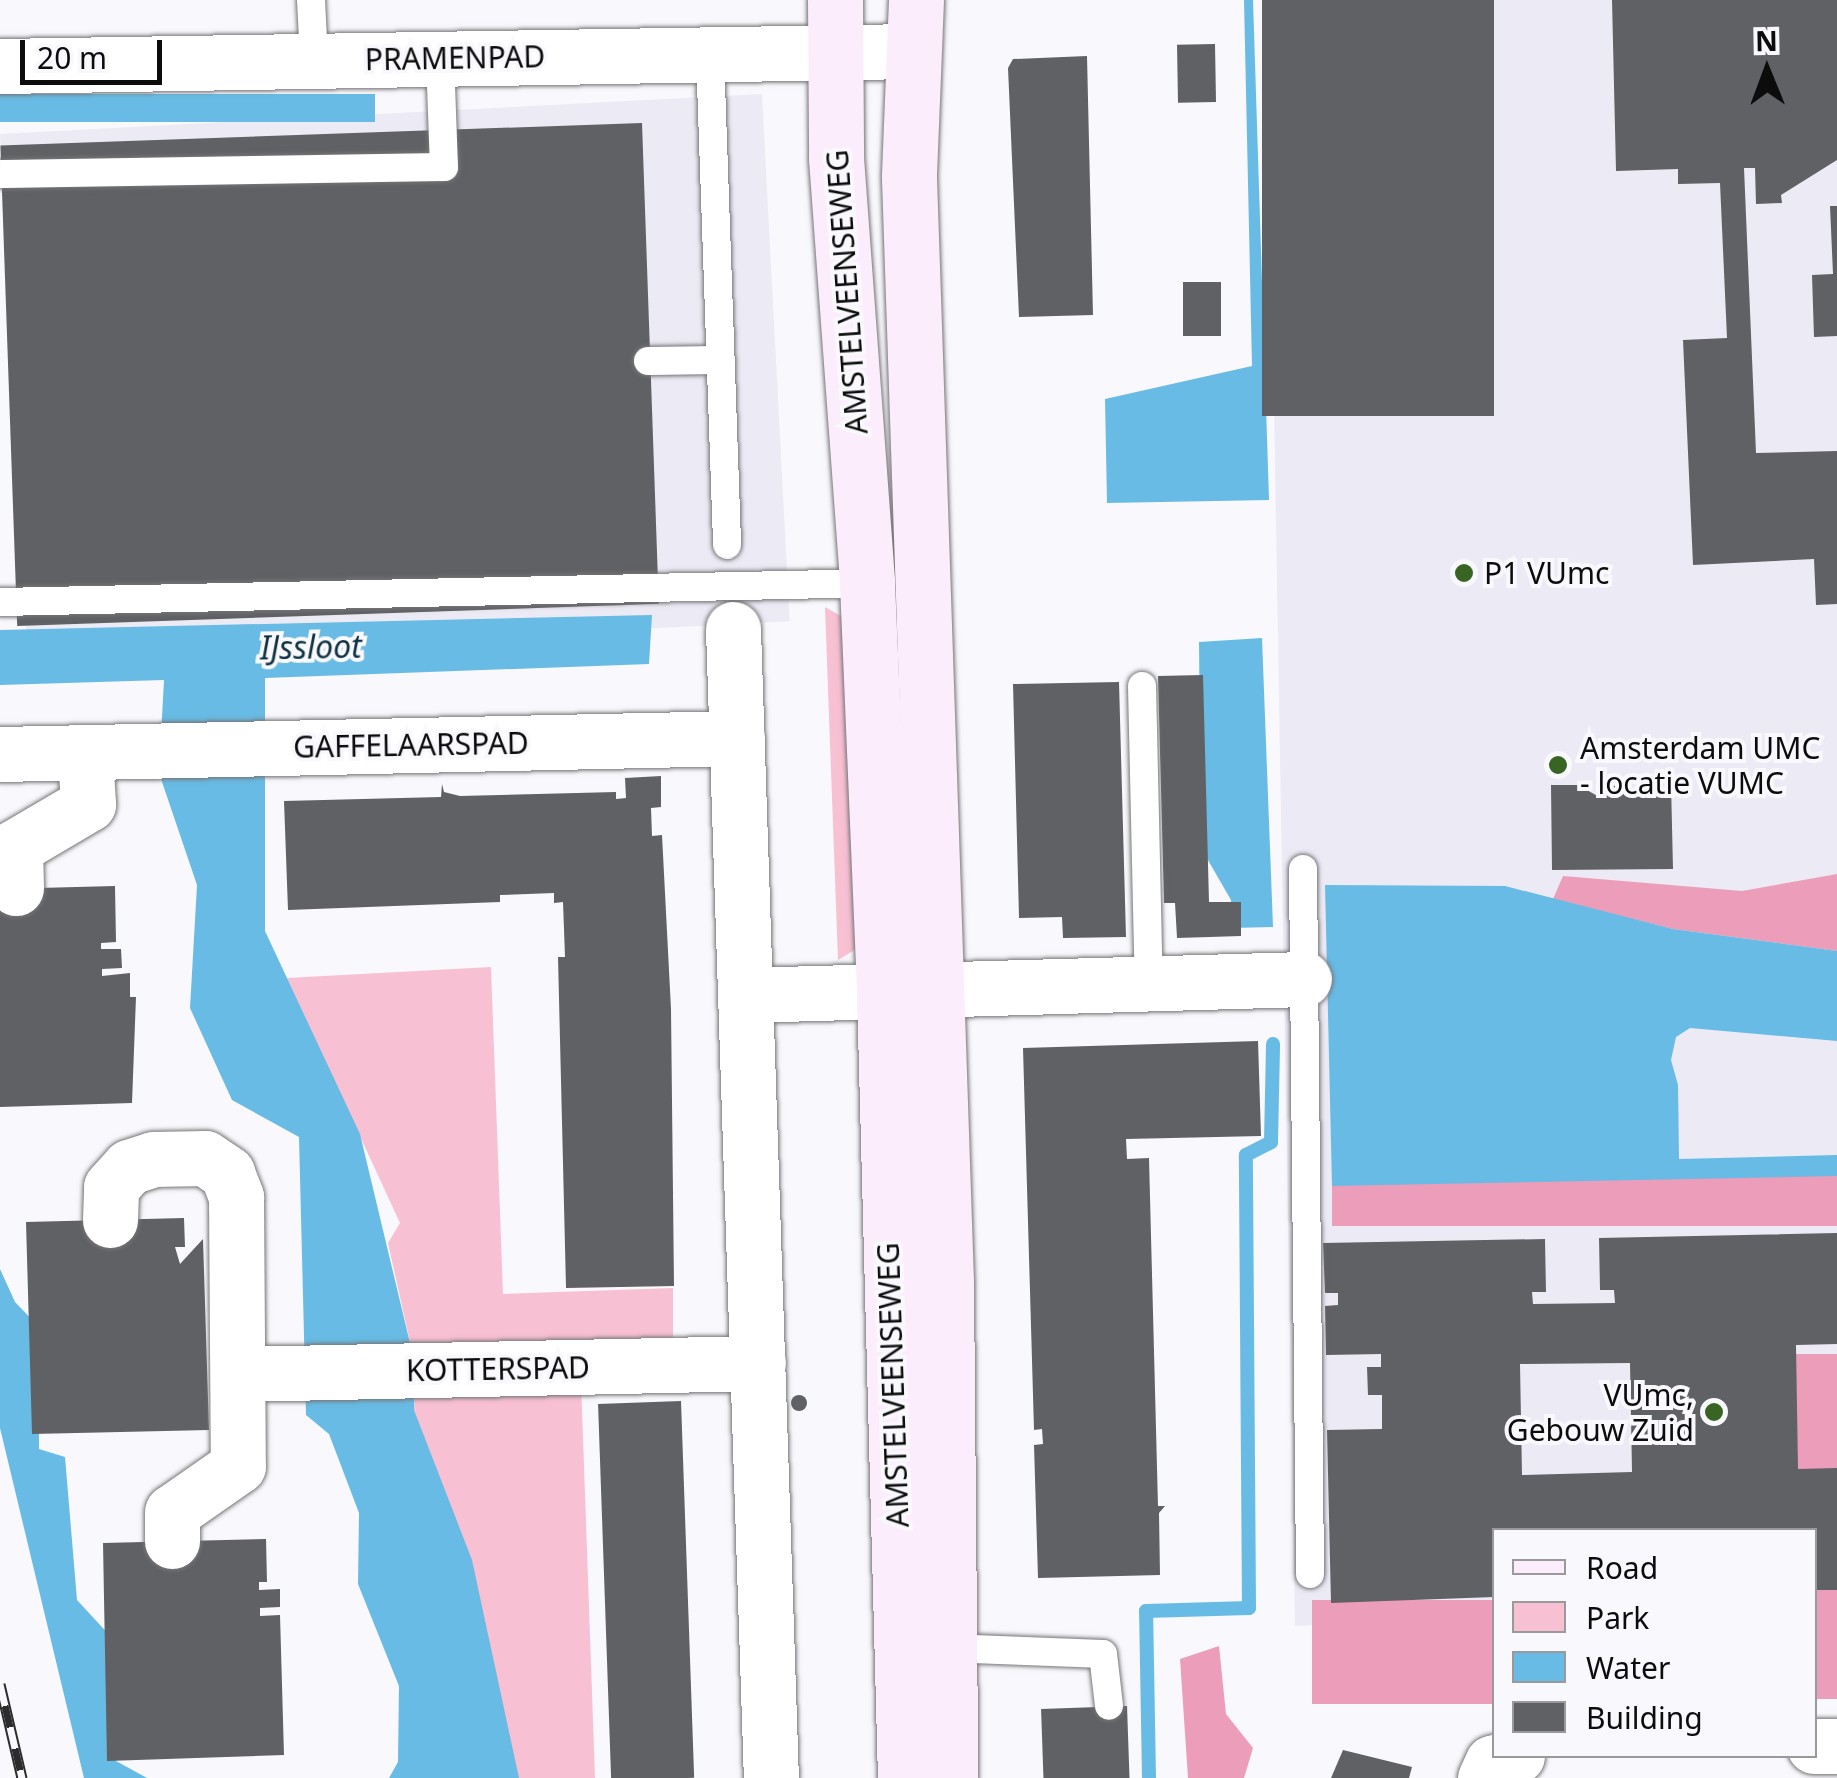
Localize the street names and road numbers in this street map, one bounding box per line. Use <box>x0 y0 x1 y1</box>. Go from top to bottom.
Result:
street label: PRAMENPAD <box>365 38 545 78</box>
street label: AMSTELVEENSEWEG <box>819 149 875 435</box>
street label: GAFFELAARSPAD <box>293 725 529 765</box>
street label: AMSTELVEENSEWEG <box>870 1242 916 1528</box>
street label: KOTTERSPAD <box>406 1349 590 1389</box>

